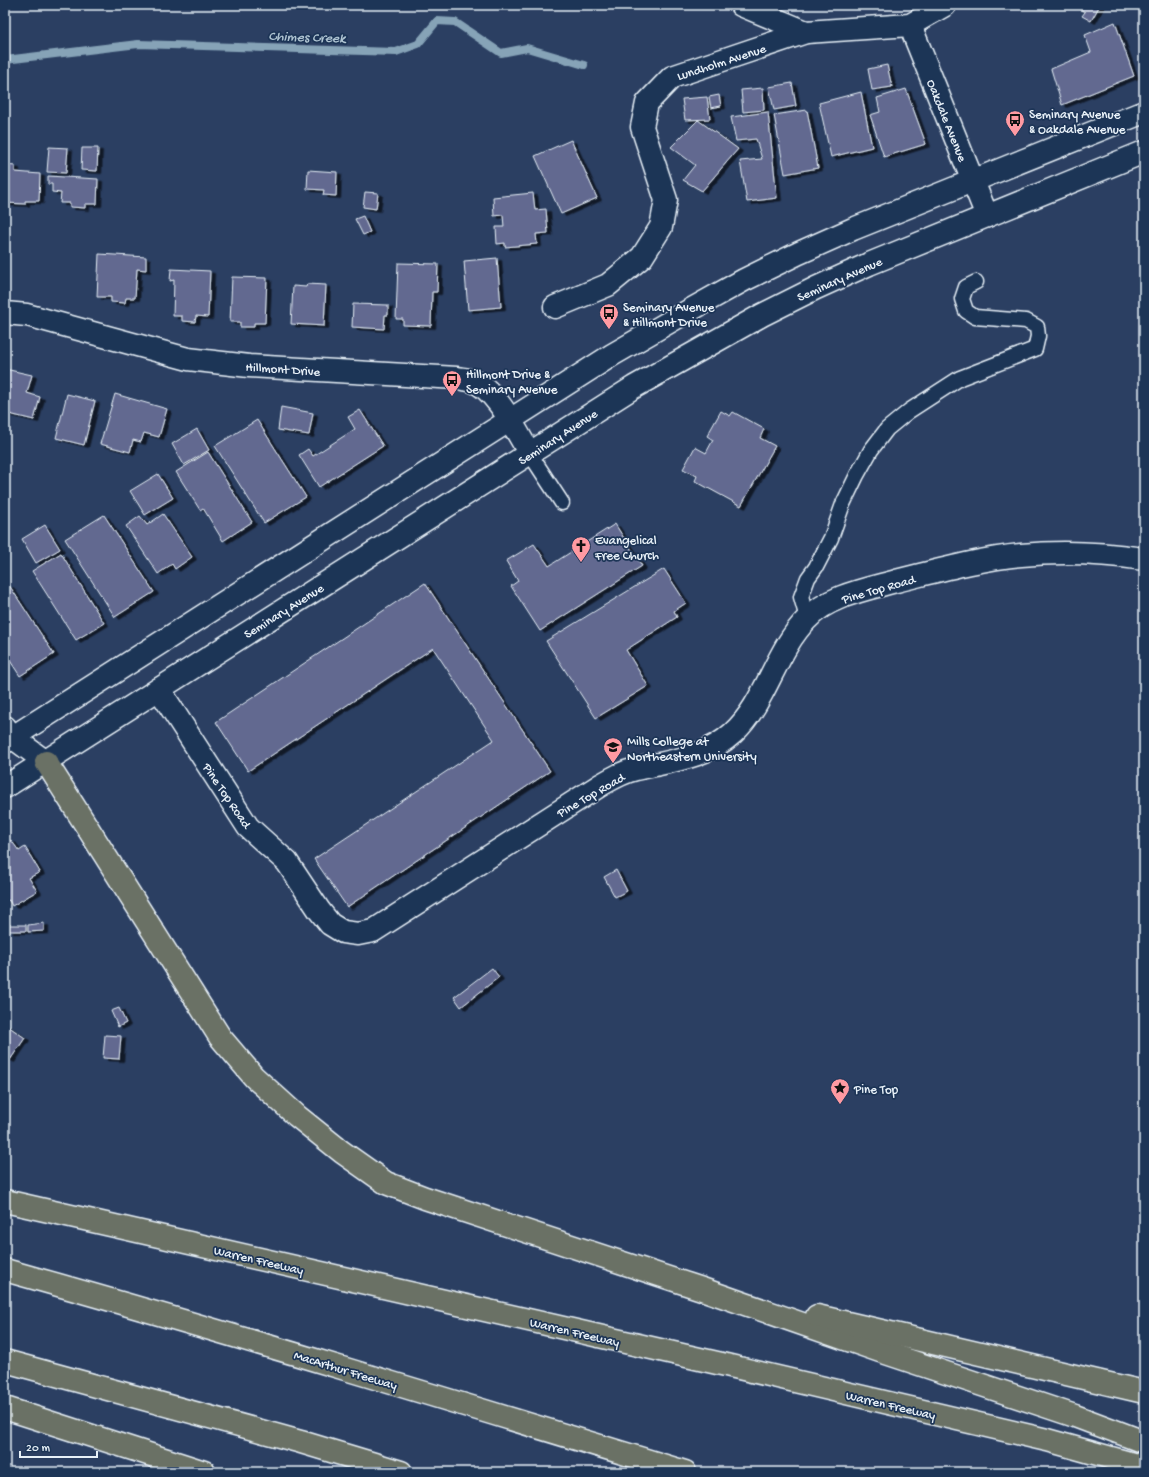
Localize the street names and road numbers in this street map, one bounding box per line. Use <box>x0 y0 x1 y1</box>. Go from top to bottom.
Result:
street label: Lundholm Avenue <box>675 42 768 85</box>
street label: Oakdale Avenue <box>922 78 969 165</box>
street label: Seminary Avenue <box>795 255 885 306</box>
street label: Hillmont Drive <box>245 360 321 381</box>
street label: Seminary Avenue <box>516 407 601 469</box>
street label: Pine Top Road <box>839 572 918 608</box>
street label: Seminary Avenue <box>242 581 327 643</box>
street label: Pine Top Road <box>198 760 254 833</box>
street label: Pine Top Road <box>554 770 629 822</box>
street label: Warren Freeway <box>212 1244 305 1279</box>
street label: Warren Freeway <box>528 1316 621 1351</box>
street label: MacArthur Freeway <box>292 1349 399 1394</box>
street label: Warren Freeway <box>844 1389 937 1424</box>

